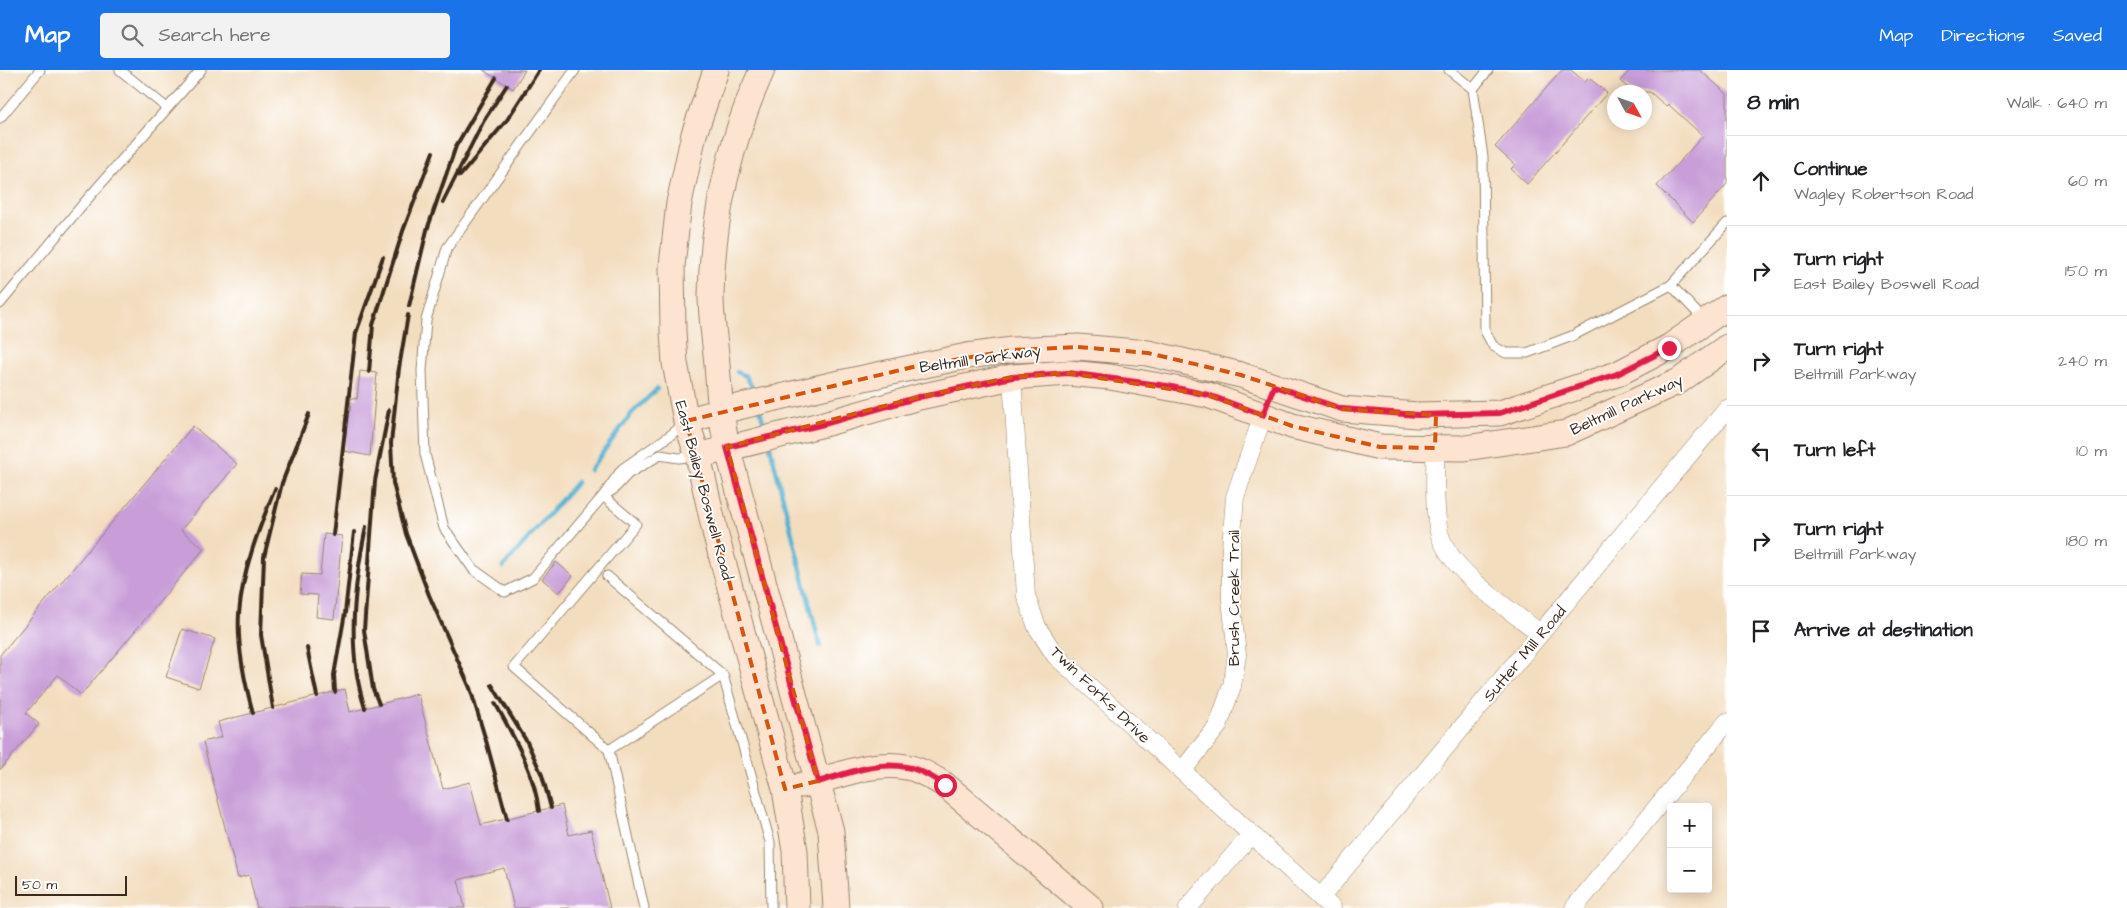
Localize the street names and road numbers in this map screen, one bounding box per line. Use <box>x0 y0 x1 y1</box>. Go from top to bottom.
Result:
street label: Beltmill Parkway <box>918 340 1043 379</box>
street label: Beltmill Parkway <box>1566 369 1687 442</box>
street label: East Bailey Boswell Road <box>669 398 739 583</box>
street label: Brush Creek Trail <box>1223 530 1245 666</box>
street label: Sutter Mill Road <box>1478 601 1571 706</box>
street label: Twin Forks Drive <box>1045 641 1155 749</box>

